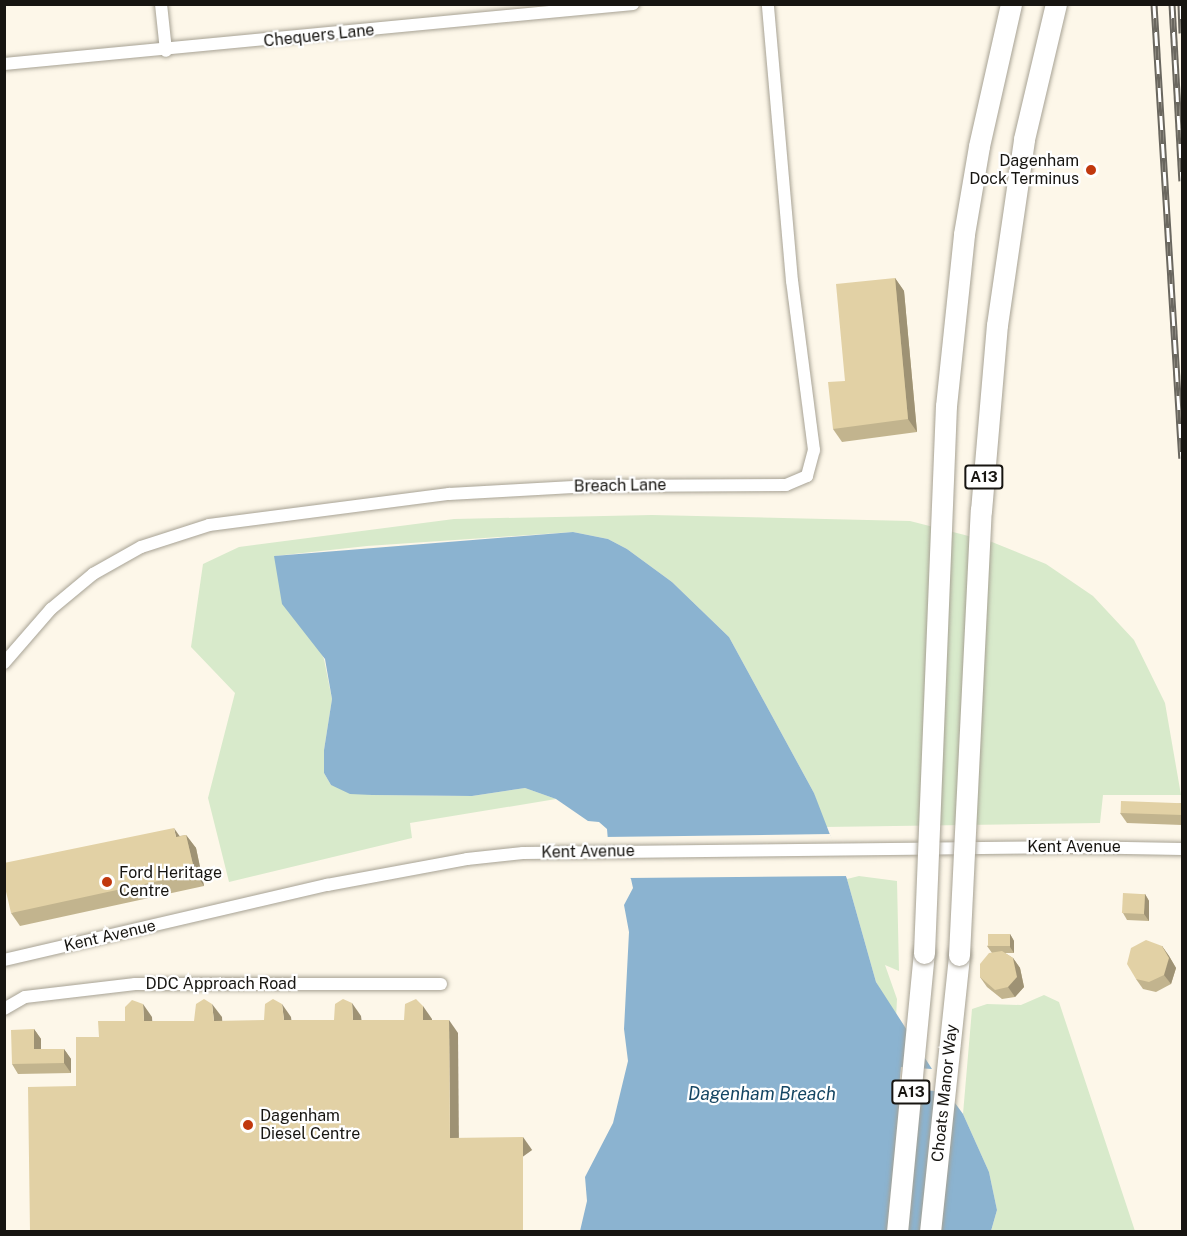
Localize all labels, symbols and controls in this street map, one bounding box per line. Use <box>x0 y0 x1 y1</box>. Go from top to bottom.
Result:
street label: Chequers Lane <box>263 21 375 51</box>
place label: Dagenham Dock Terminus <box>969 151 1079 189</box>
marker: Dagenham Dock Terminus <box>1084 163 1098 177</box>
road number: A13 <box>963 465 1005 489</box>
street label: Breach Lane <box>574 476 666 496</box>
street label: Kent Avenue <box>1027 837 1121 857</box>
street label: Kent Avenue <box>541 842 635 862</box>
place label: Ford Heritage Centre <box>119 863 222 901</box>
marker: Ford Heritage Centre <box>100 875 114 889</box>
street label: Kent Avenue <box>62 916 158 956</box>
street label: DDC Approach Road <box>145 974 297 994</box>
street label: Choats Manor Way <box>928 1023 962 1163</box>
road number: A13 <box>890 1080 932 1104</box>
water label: Dagenham Breach <box>688 1083 836 1105</box>
place label: Dagenham Diesel Centre <box>260 1106 360 1144</box>
marker: Dagenham Diesel Centre <box>241 1118 255 1132</box>

